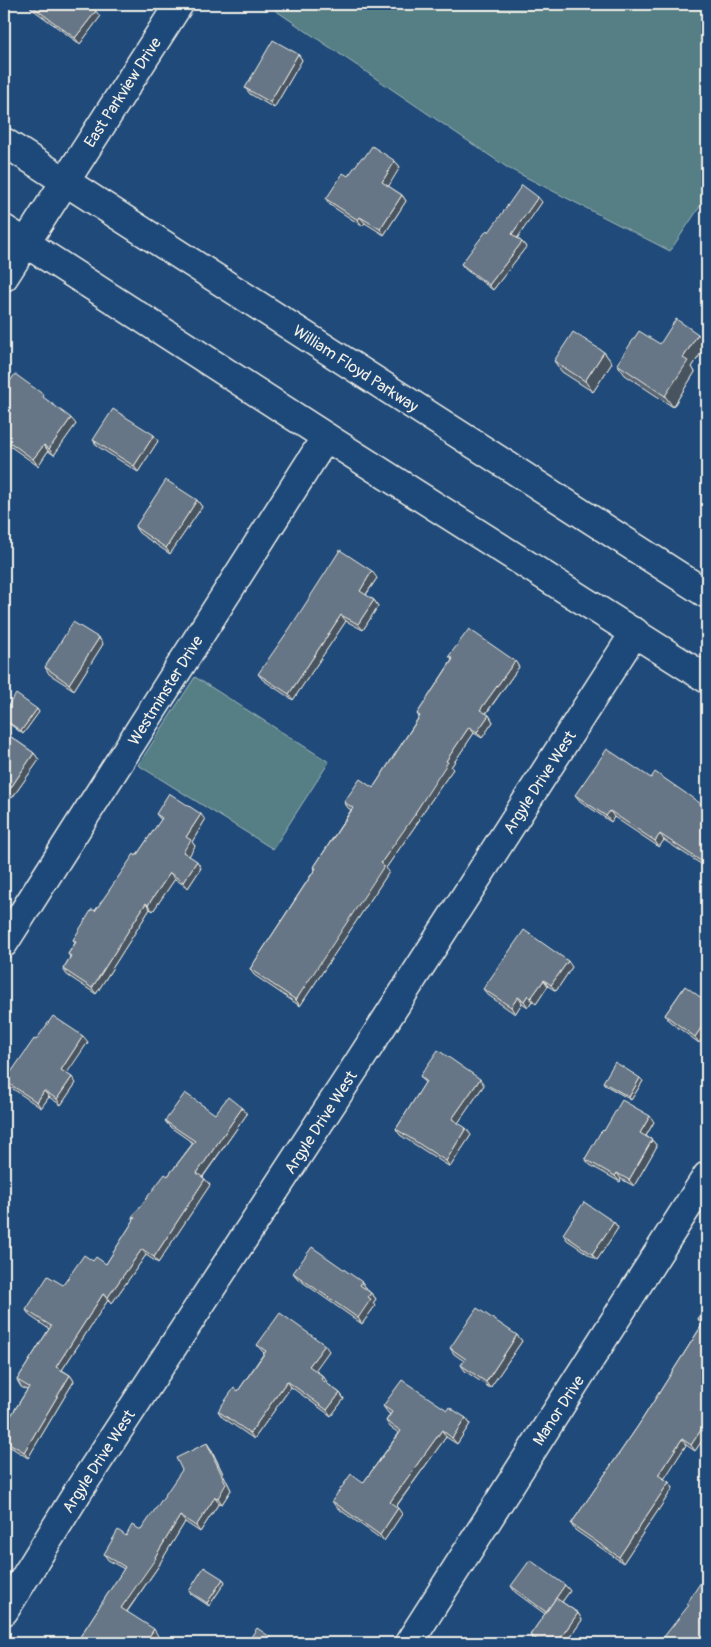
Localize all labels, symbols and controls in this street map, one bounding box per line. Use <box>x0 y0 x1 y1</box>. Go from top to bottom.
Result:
street label: East Parkview Drive <box>80 34 166 151</box>
street label: William Floyd Parkway <box>289 321 422 417</box>
street label: Westminster Drive <box>124 632 208 749</box>
street label: Argyle Drive West <box>499 727 581 838</box>
street label: Argyle Drive West <box>280 1067 362 1178</box>
street label: Manor Drive <box>529 1372 589 1449</box>
street label: Argyle Drive West <box>58 1406 140 1517</box>

